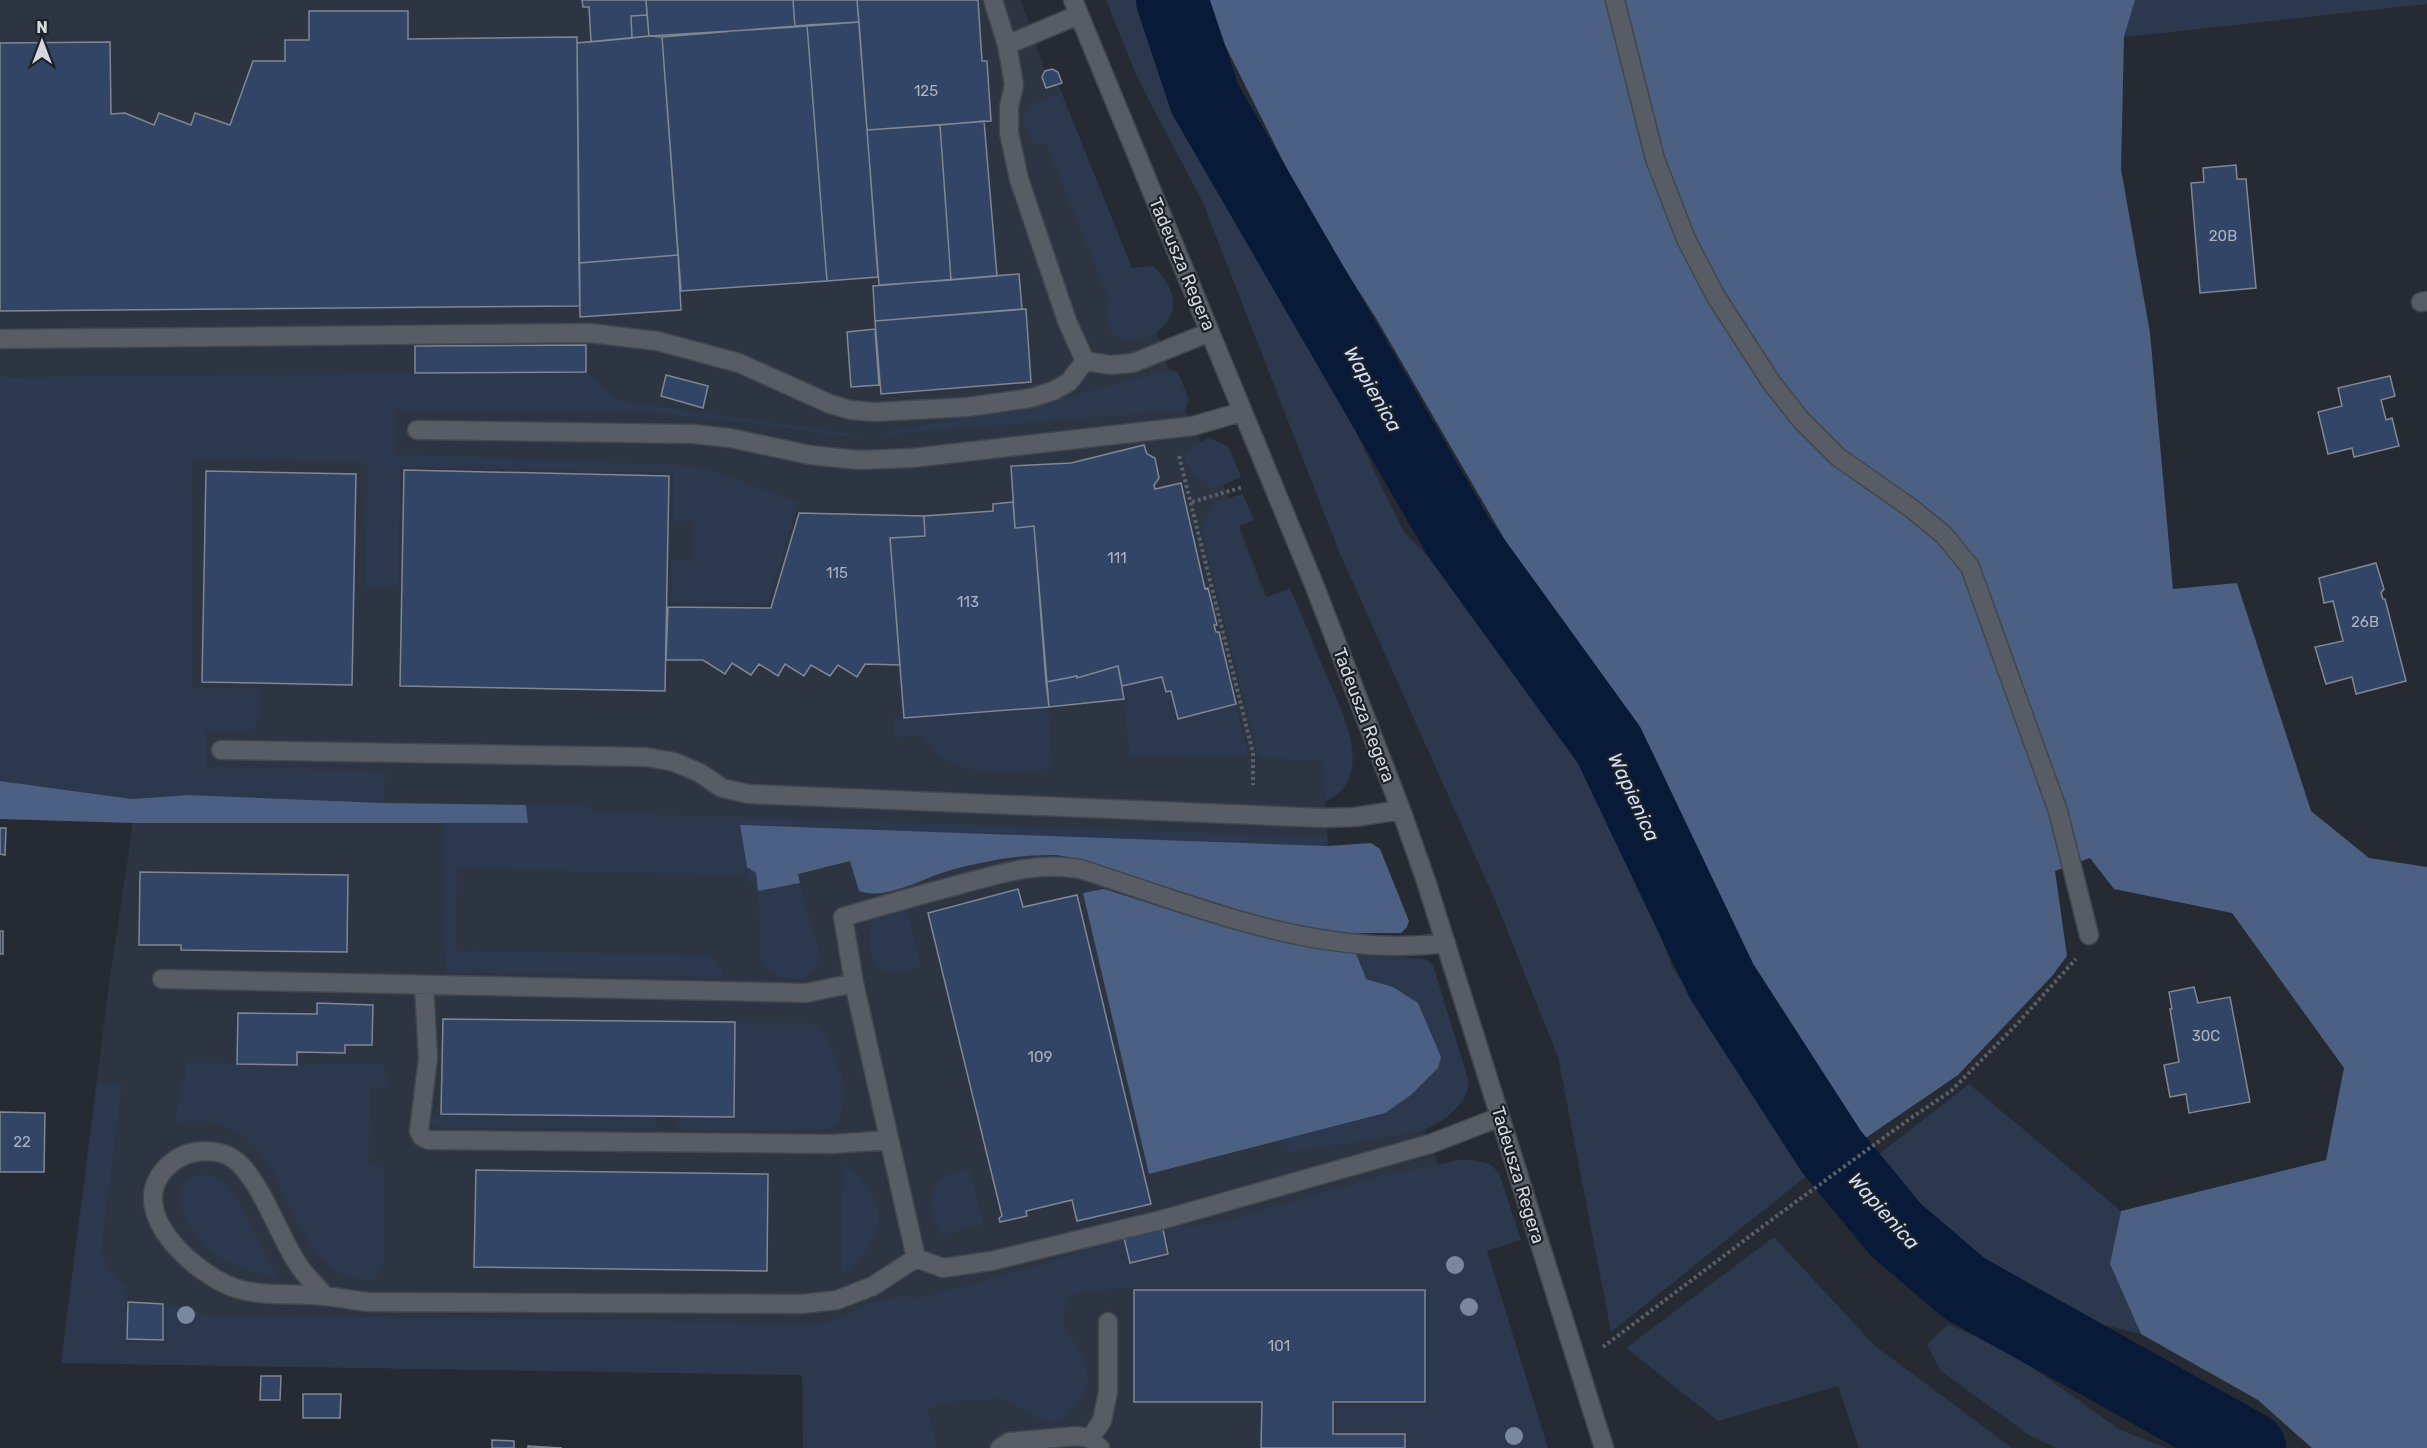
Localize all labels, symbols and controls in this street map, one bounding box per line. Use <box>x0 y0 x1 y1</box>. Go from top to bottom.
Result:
north arrow <box>12 12 72 72</box>
text: N <box>36 18 48 37</box>
house number: 125 <box>914 82 938 100</box>
street label: Tadeusza Regera <box>1144 194 1220 334</box>
house number: 20B <box>2209 227 2237 245</box>
water label: Wapienica <box>1339 342 1407 436</box>
house number: 111 <box>1107 549 1127 567</box>
house number: 115 <box>826 564 848 582</box>
house number: 113 <box>957 593 979 611</box>
house number: 26B <box>2351 613 2379 631</box>
street label: Tadeusza Regera <box>1328 645 1400 785</box>
water label: Wapienica <box>1603 749 1665 845</box>
house number: 30C <box>2192 1027 2220 1045</box>
house number: 109 <box>1028 1048 1053 1066</box>
street label: Tadeusza Regera <box>1487 1104 1549 1246</box>
house number: 22 <box>13 1133 31 1151</box>
water label: Wapienica <box>1843 1168 1925 1255</box>
house number: 101 <box>1268 1337 1290 1355</box>

